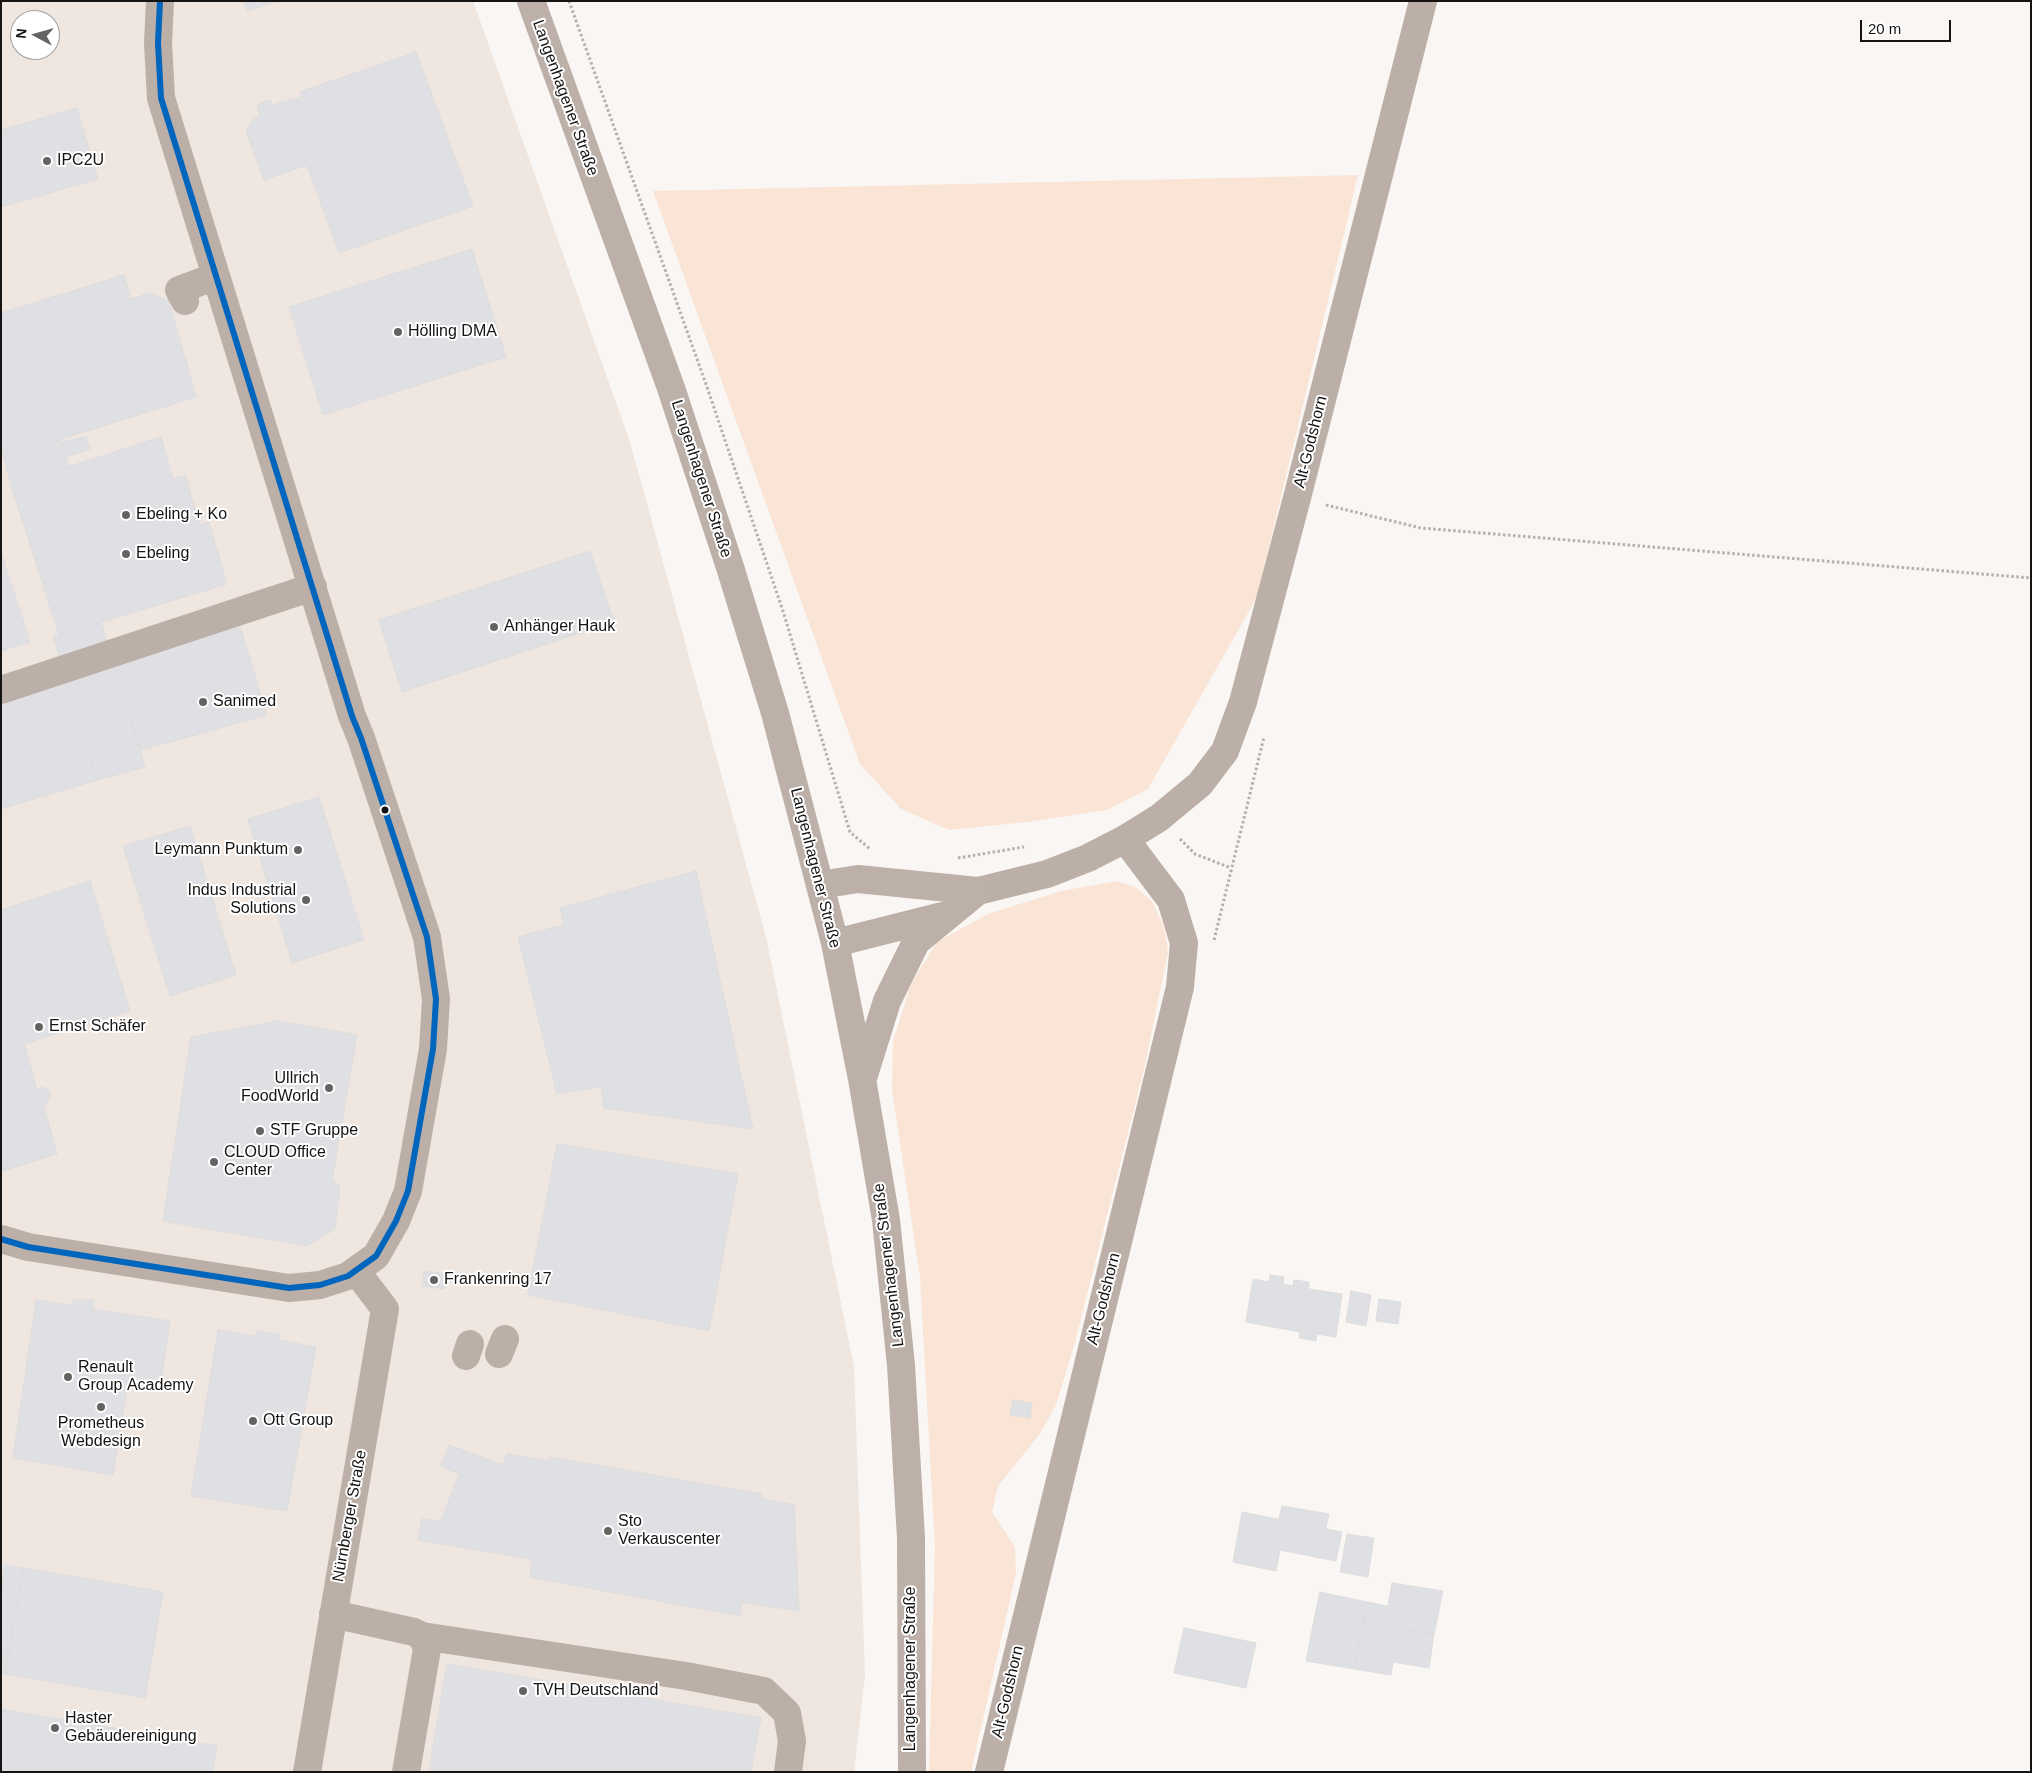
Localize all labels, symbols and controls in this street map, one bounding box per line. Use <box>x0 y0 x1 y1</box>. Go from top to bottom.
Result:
north arrow <box>10 10 60 60</box>
scale bar <box>1862 10 1953 42</box>
street label: Langenhagener Straße <box>528 17 602 179</box>
text: 20 m <box>1868 20 1901 37</box>
text: N <box>13 28 30 39</box>
place label: IPC2U <box>57 151 104 171</box>
marker: IPC2U <box>41 155 53 167</box>
place label: Hölling DMA <box>408 322 497 342</box>
marker: Hölling DMA <box>392 326 404 338</box>
street label: Alt-Godshorn <box>1290 394 1332 490</box>
street label: Langenhagener Straße <box>666 398 736 560</box>
place label: Ebeling + Ko <box>136 505 227 525</box>
marker: Ebeling + Ko <box>120 509 132 521</box>
place label: Ebeling <box>136 544 189 564</box>
marker: Ebeling <box>120 548 132 560</box>
place label: Anhänger Hauk <box>504 617 615 637</box>
marker: Anhänger Hauk <box>488 621 500 633</box>
place label: Sanimed <box>213 692 276 712</box>
marker: Sanimed <box>197 696 209 708</box>
street label: Langenhagener Straße <box>786 786 844 950</box>
unlabelled marker <box>380 805 390 815</box>
place label: Leymann Punktum <box>155 840 288 860</box>
marker: Leymann Punktum <box>292 844 304 856</box>
place label: Indus Industrial Solutions <box>187 881 296 919</box>
marker: Indus Industrial Solutions <box>300 894 312 906</box>
place label: Ernst Schäfer <box>49 1017 146 1037</box>
marker: Ernst Schäfer <box>33 1021 45 1033</box>
place label: Ullrich FoodWorld <box>241 1069 319 1107</box>
marker: Ullrich FoodWorld <box>323 1082 335 1094</box>
place label: STF Gruppe <box>270 1121 358 1141</box>
marker: STF Gruppe <box>254 1125 266 1137</box>
place label: CLOUD Office Center <box>224 1143 326 1181</box>
marker: CLOUD Office Center <box>208 1156 220 1168</box>
street label: Langenhagener Straße <box>869 1182 909 1348</box>
street label: Alt-Godshorn <box>1083 1251 1125 1347</box>
place label: Frankenring 17 <box>444 1270 552 1290</box>
marker: Frankenring 17 <box>428 1274 440 1286</box>
place label: Renault Group Academy <box>78 1358 194 1396</box>
marker: Renault Group Academy <box>62 1371 74 1383</box>
marker: Prometheus Webdesign <box>95 1401 107 1413</box>
place label: Ott Group <box>263 1411 333 1431</box>
place label: Prometheus Webdesign <box>58 1414 144 1452</box>
marker: Ott Group <box>247 1415 259 1427</box>
street label: Nürnberger Straße <box>329 1449 371 1583</box>
place label: Sto Verkauscenter <box>618 1512 720 1550</box>
marker: Sto Verkauscenter <box>602 1525 614 1537</box>
street label: Langenhagener Straße <box>901 1587 921 1751</box>
street label: Alt-Godshorn <box>988 1644 1028 1740</box>
place label: TVH Deutschland <box>533 1681 658 1701</box>
marker: TVH Deutschland <box>517 1685 529 1697</box>
place label: Haster Gebäudereinigung <box>65 1709 197 1747</box>
marker: Haster Gebäudereinigung <box>49 1722 61 1734</box>

